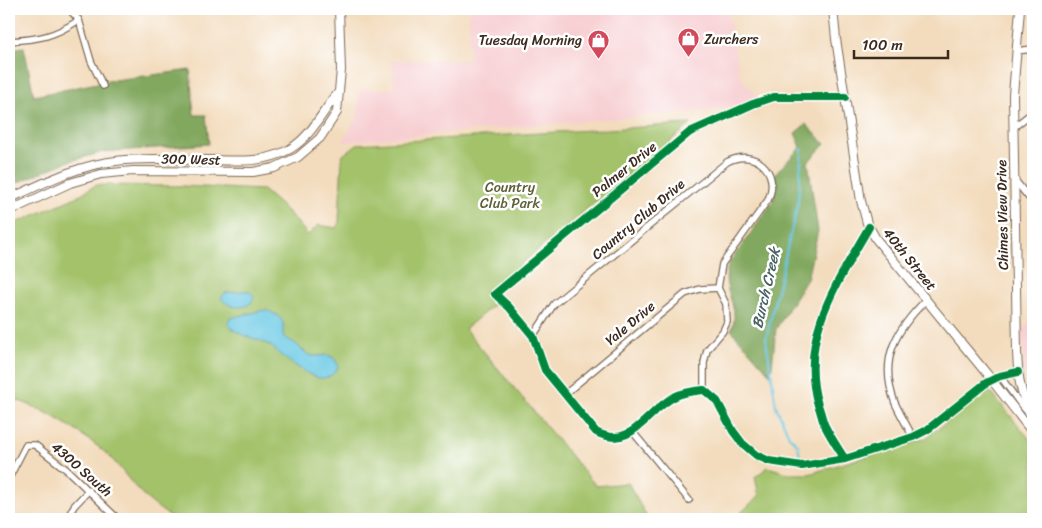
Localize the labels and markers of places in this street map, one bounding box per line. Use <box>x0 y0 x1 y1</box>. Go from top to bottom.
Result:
shop icon: Zurchers <box>676 27 700 58</box>
place label: Zurchers <box>704 27 759 52</box>
place label: Tuesday Morning <box>479 28 582 53</box>
shop icon: Tuesday Morning <box>586 28 610 59</box>

